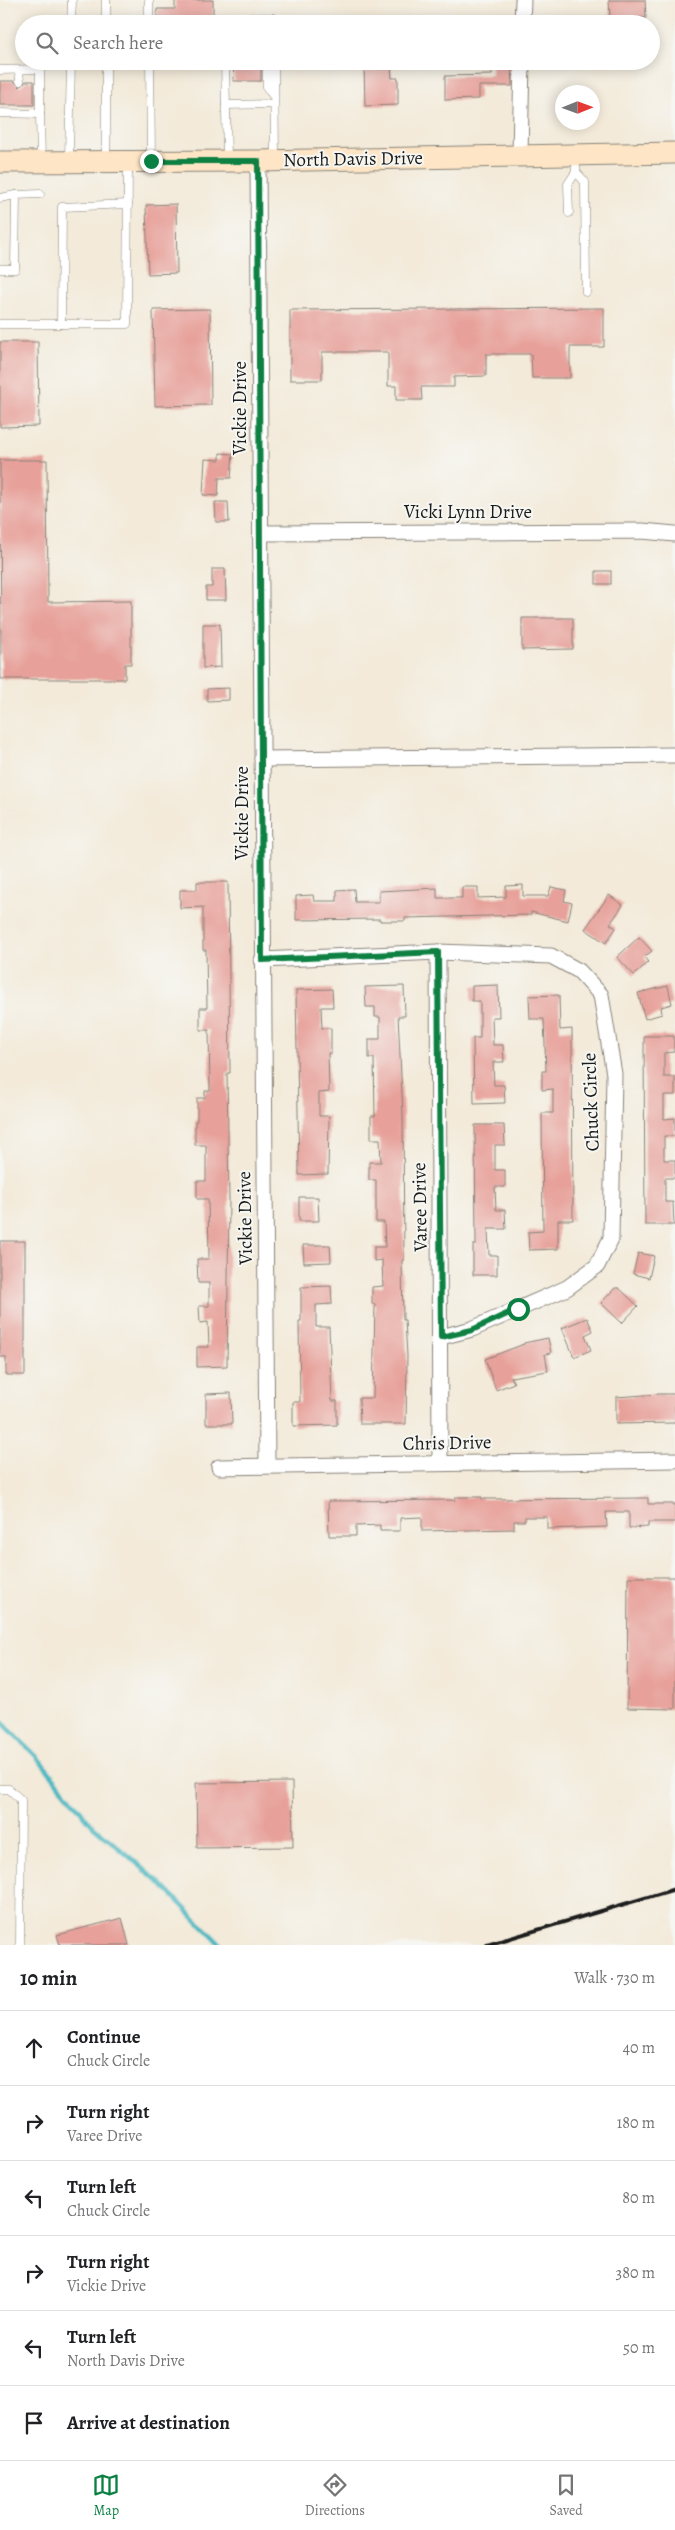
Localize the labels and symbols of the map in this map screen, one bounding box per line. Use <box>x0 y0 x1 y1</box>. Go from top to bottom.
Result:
north arrow <box>555 85 600 130</box>
street label: North Davis Drive <box>283 145 423 173</box>
route end <box>140 150 163 173</box>
street label: Vickie Drive <box>227 361 253 456</box>
street label: Vicki Lynn Drive <box>403 499 532 525</box>
street label: Vickie Drive <box>229 766 255 861</box>
street label: Chuck Circle <box>576 1052 606 1152</box>
street label: Varee Drive <box>406 1162 434 1253</box>
street label: Vickie Drive <box>231 1171 259 1266</box>
route start <box>507 1298 530 1321</box>
street label: Chris Drive <box>402 1429 492 1457</box>

